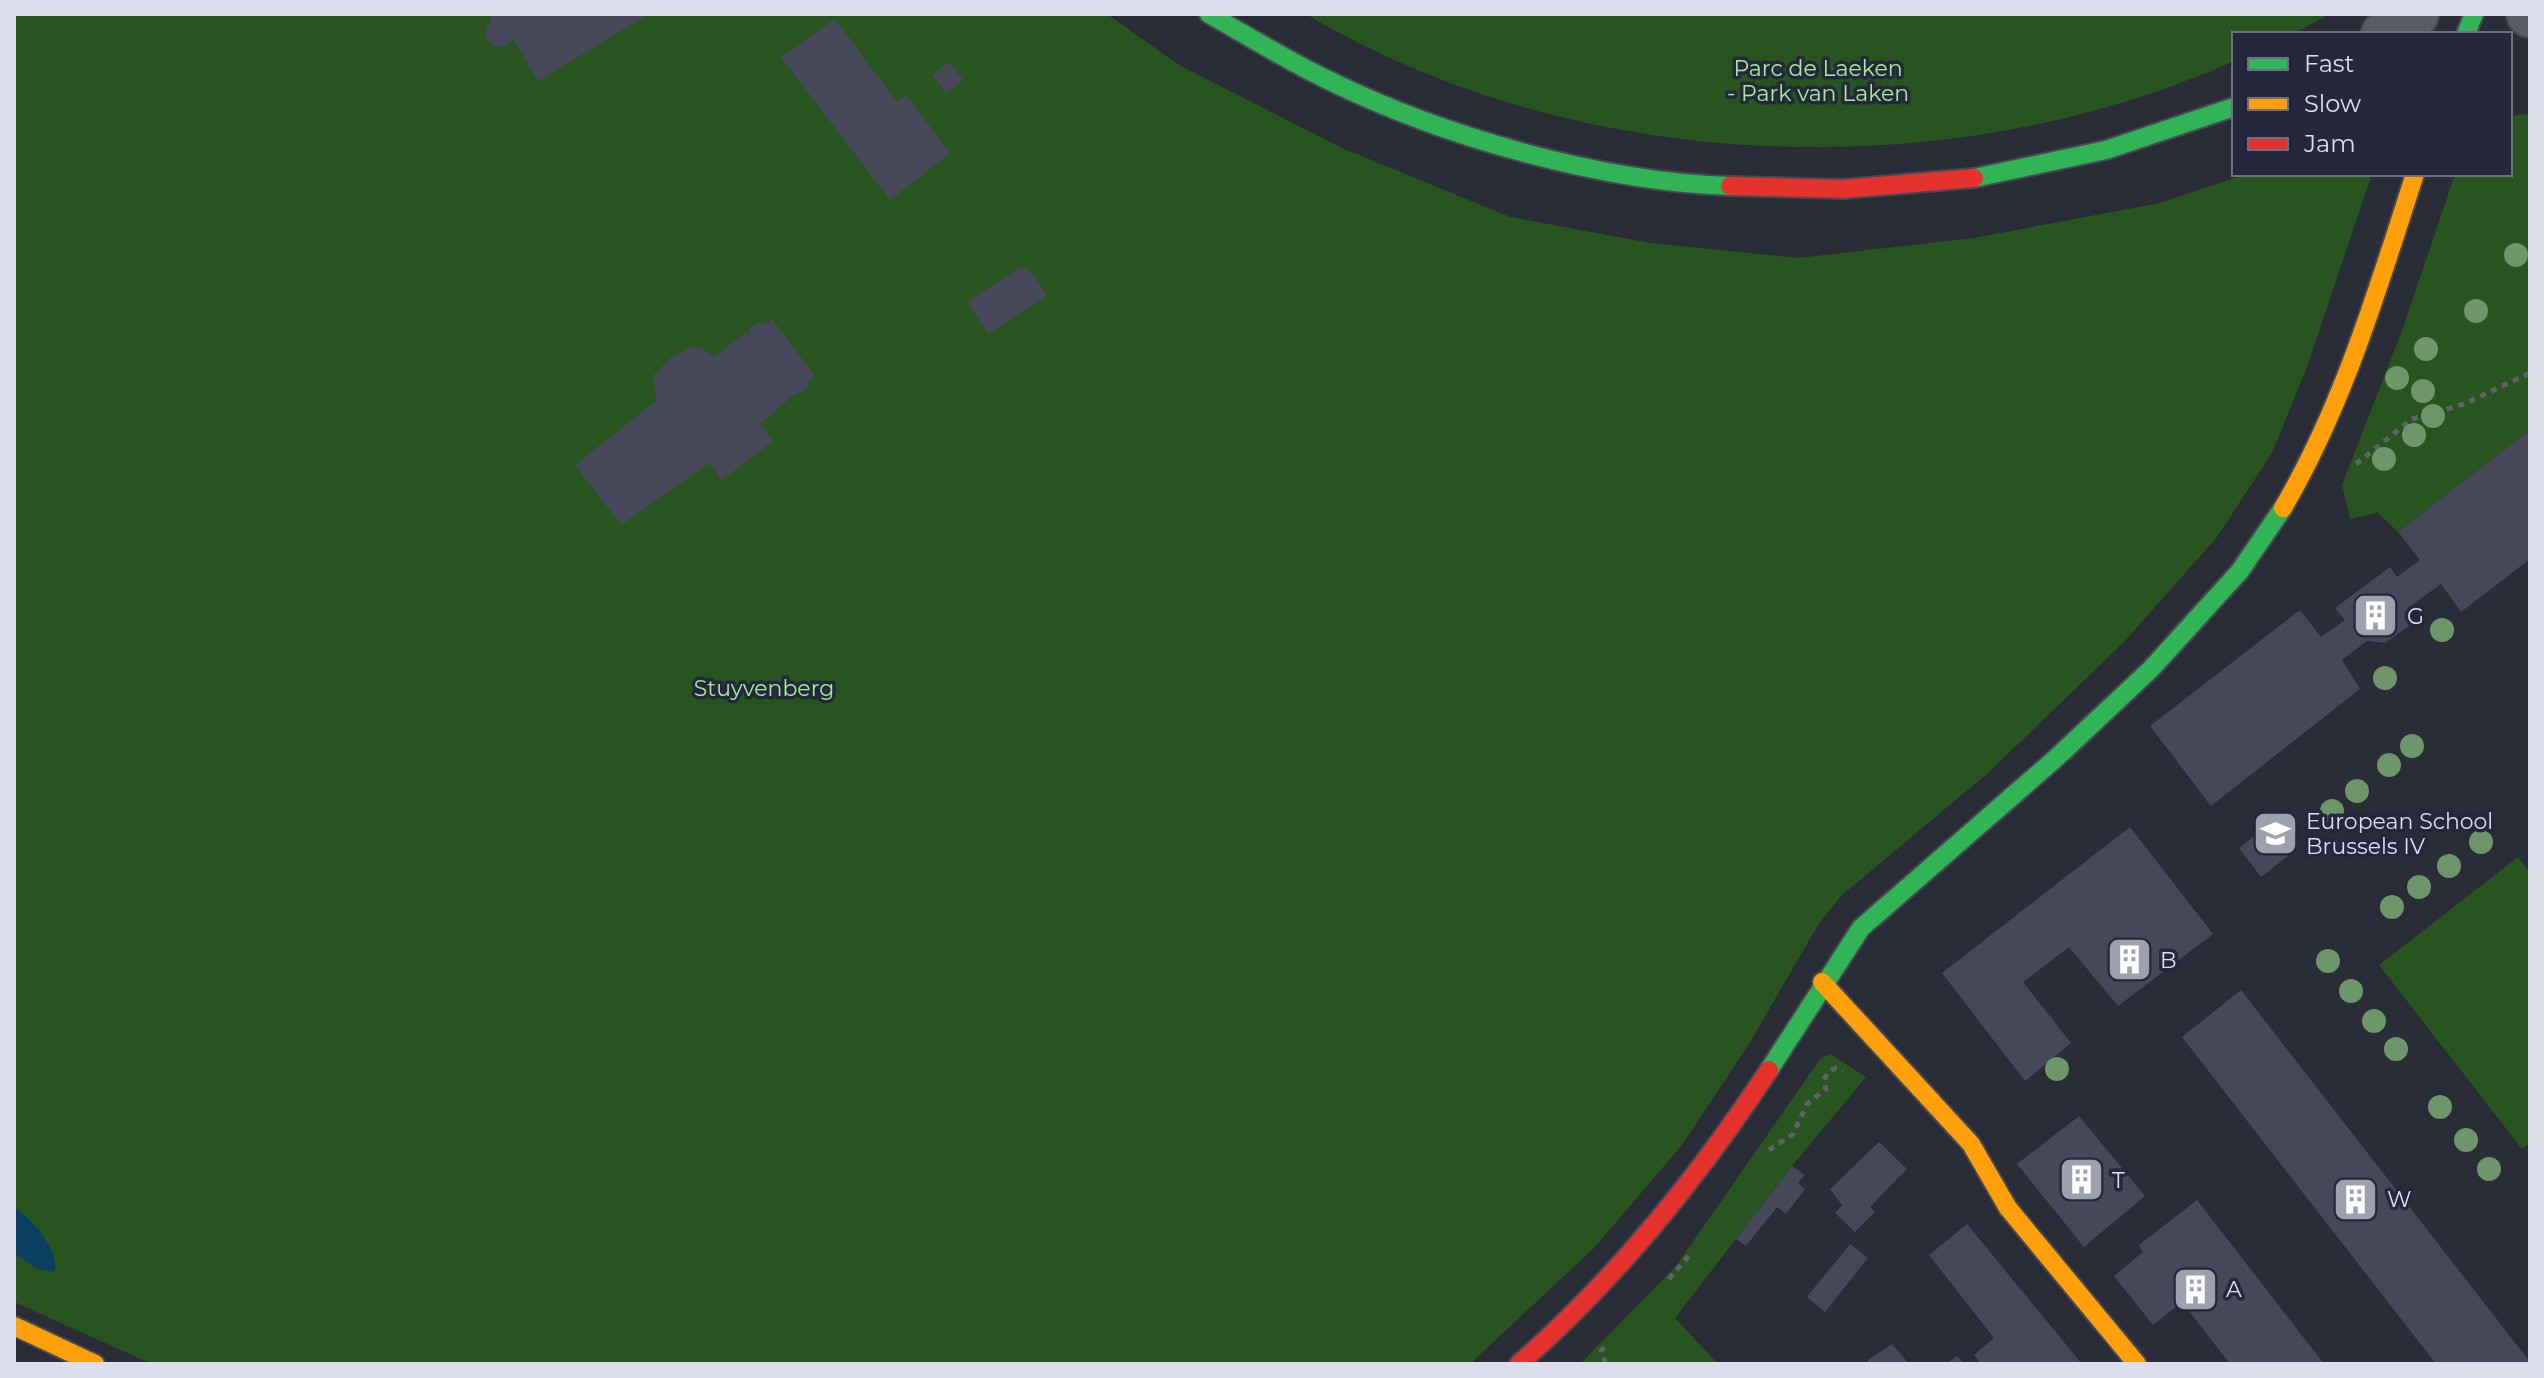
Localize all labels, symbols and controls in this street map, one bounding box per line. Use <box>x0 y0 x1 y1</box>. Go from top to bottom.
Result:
legend <box>2232 32 2512 176</box>
text: Fast <box>2304 49 2355 78</box>
park label: Parc de Laeken - Park van Laken <box>1727 55 1909 107</box>
text: Slow <box>2304 89 2361 118</box>
text: Jam <box>2303 129 2356 158</box>
building icon: G <box>2352 592 2400 640</box>
place label: G <box>2407 603 2424 630</box>
park label: Stuyvenberg <box>694 675 834 702</box>
place label: European School Brussels IV <box>2306 808 2493 860</box>
school or university icon: European School Brussels IV <box>2251 810 2299 858</box>
building icon: B <box>2105 936 2153 984</box>
place label: B <box>2160 947 2177 974</box>
building icon: T <box>2057 1156 2105 1204</box>
place label: T <box>2112 1167 2125 1194</box>
building icon: W <box>2332 1175 2380 1223</box>
place label: W <box>2387 1186 2411 1213</box>
building icon: A <box>2171 1265 2219 1313</box>
place label: A <box>2226 1276 2242 1303</box>

